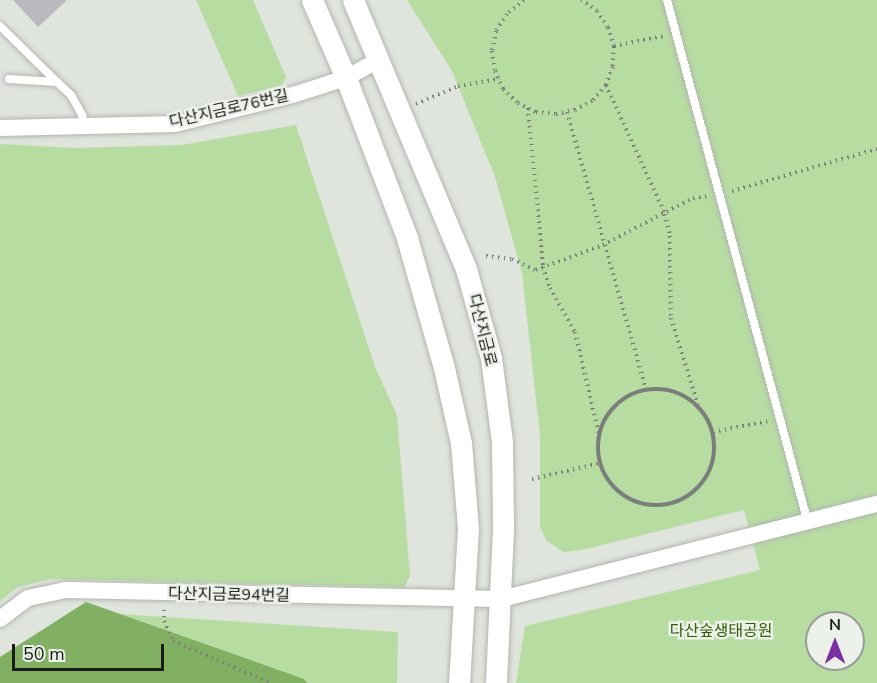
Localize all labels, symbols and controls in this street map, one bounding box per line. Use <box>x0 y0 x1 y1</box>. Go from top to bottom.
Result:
street label: 다산지금로76번길 <box>167 86 291 132</box>
street label: 다산지금로 <box>464 292 500 368</box>
street label: 다산지금로94번길 <box>168 584 290 606</box>
north arrow <box>805 611 865 671</box>
text: N <box>829 614 841 636</box>
park label: 다산숲생태공원 <box>669 621 773 641</box>
scale bar <box>15 632 166 670</box>
text: 50 m <box>23 642 65 666</box>

